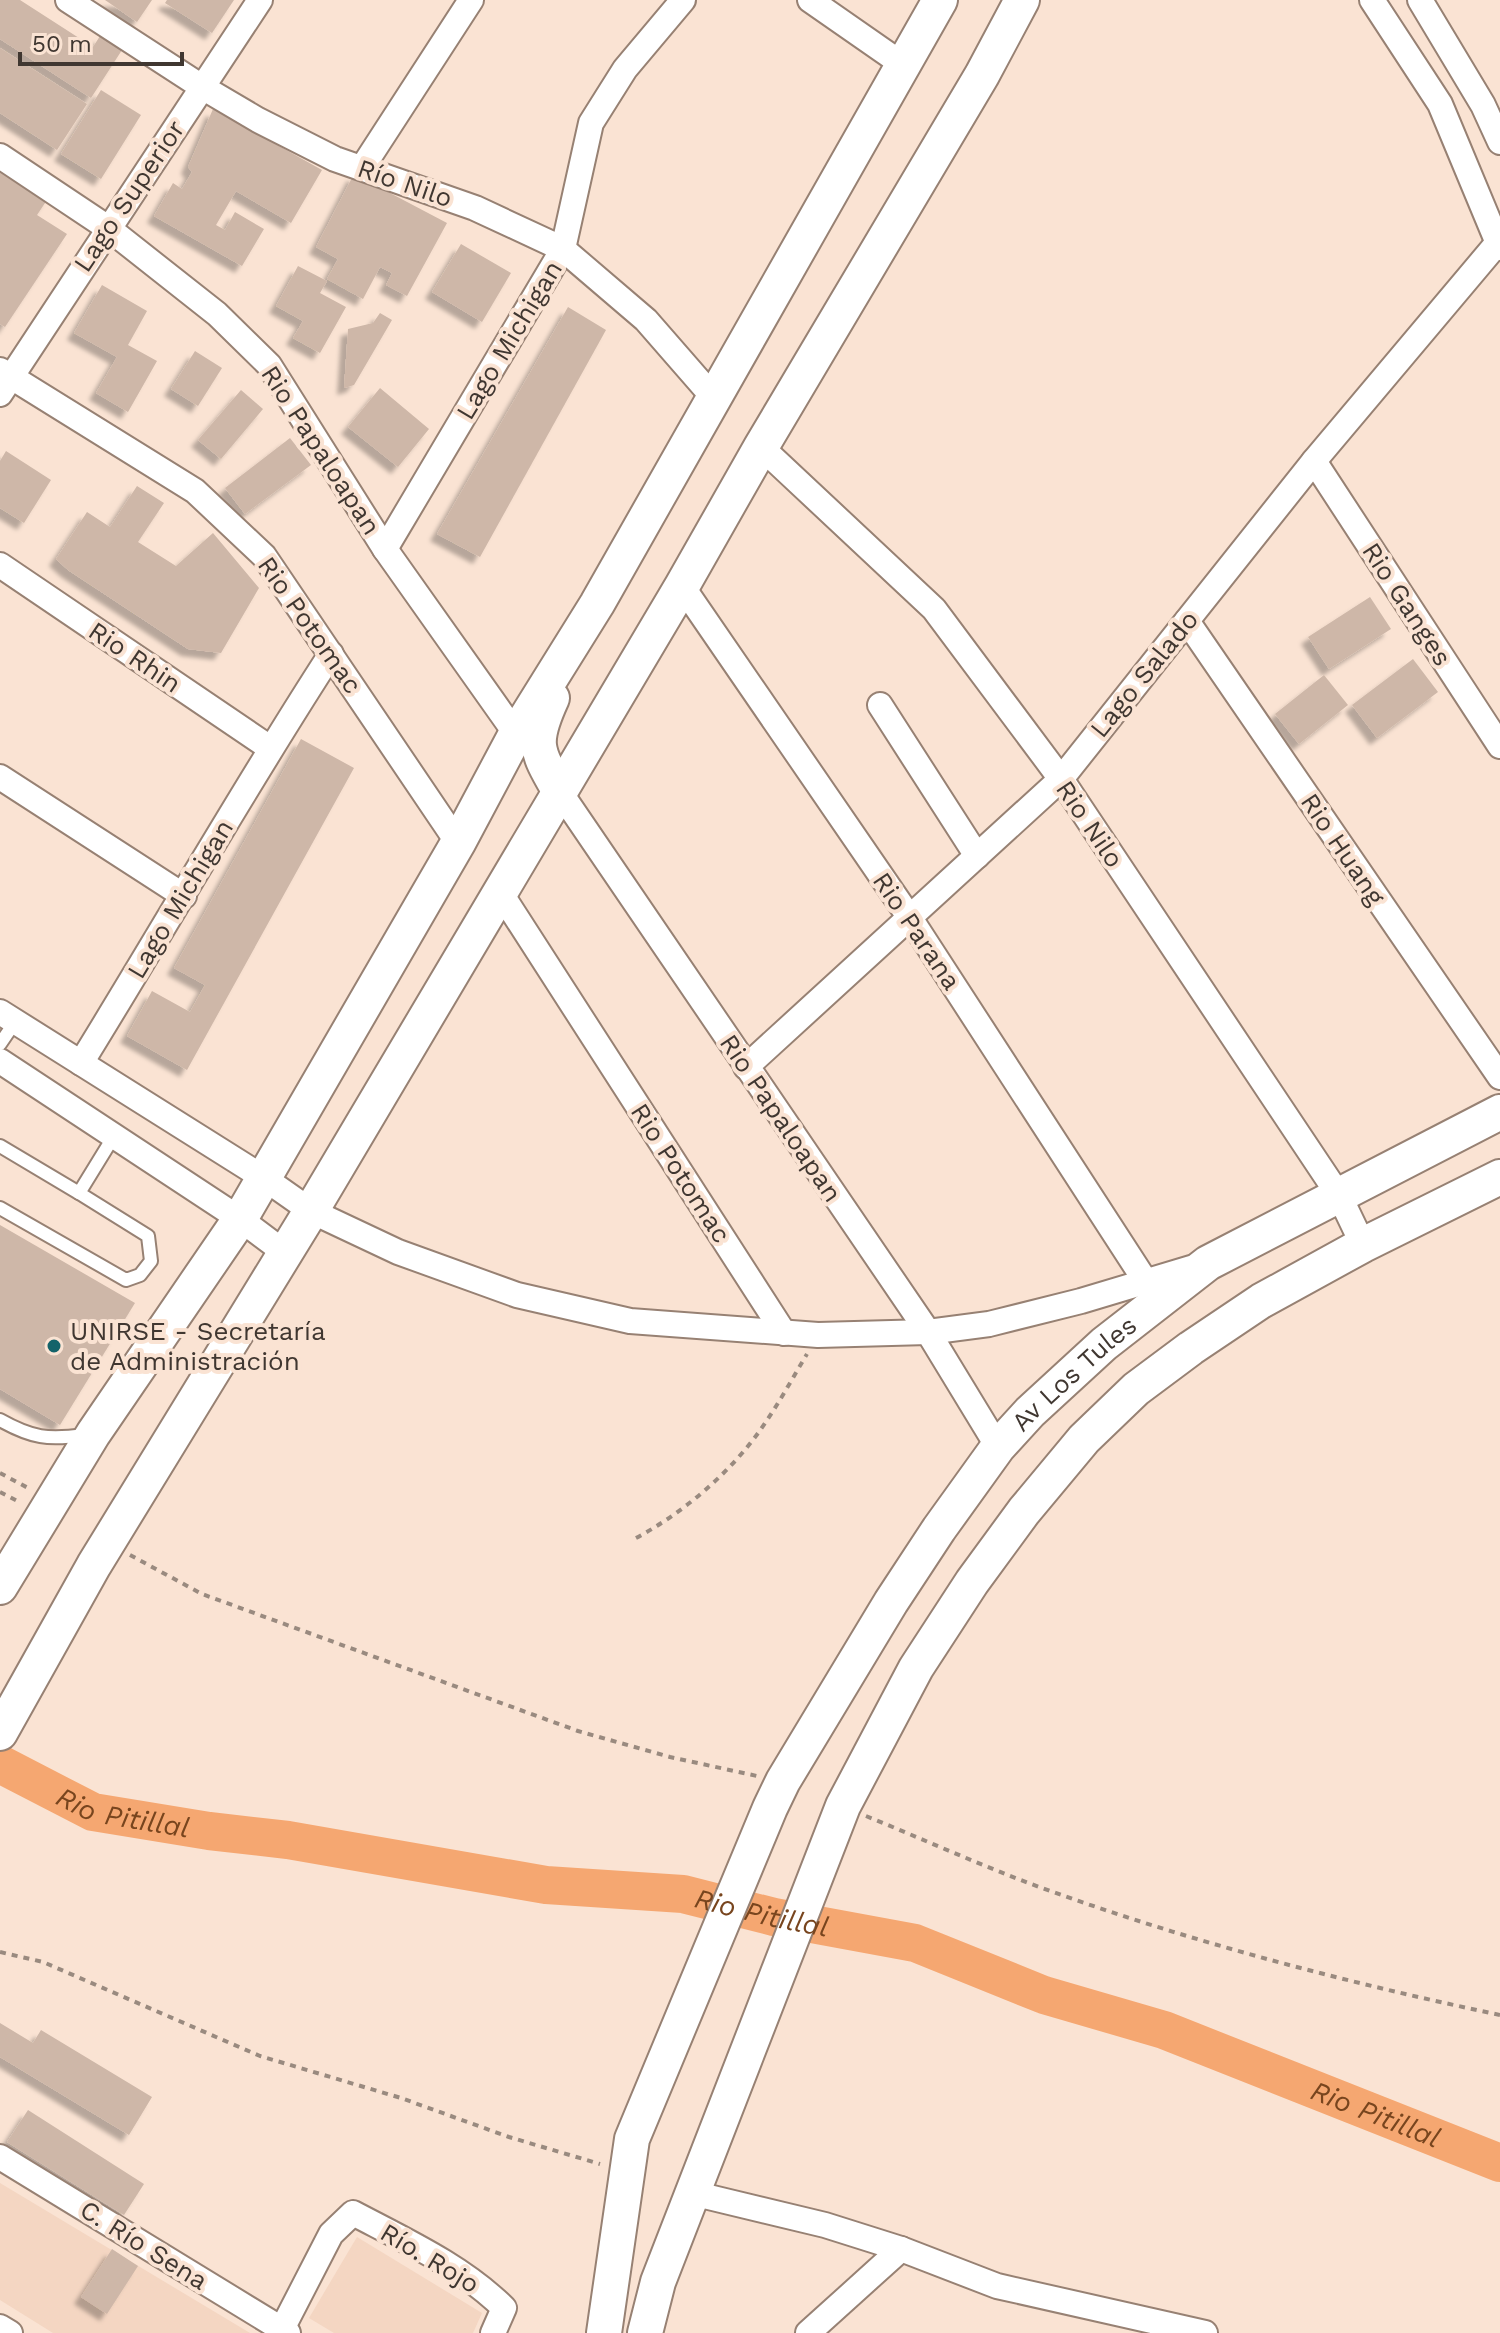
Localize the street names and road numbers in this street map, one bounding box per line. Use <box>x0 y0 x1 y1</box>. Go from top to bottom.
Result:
street label: Lago Superior <box>67 115 191 277</box>
street label: Río Nilo <box>354 153 456 213</box>
street label: Lago Michigan <box>450 255 568 425</box>
street label: Rio Papaloapan <box>255 360 387 540</box>
street label: Rio Ganges <box>1356 537 1458 671</box>
street label: Rio Potomac <box>252 551 368 699</box>
street label: Lago Salado <box>1084 605 1204 743</box>
street label: Rio Rhin <box>83 615 187 699</box>
street label: Rio Nilo <box>1050 775 1130 873</box>
street label: Rio Huang <box>1295 788 1391 911</box>
street label: Lago Michigan <box>121 814 239 984</box>
street label: Rio Parana <box>867 867 967 996</box>
street label: Rio Papaloapan <box>714 1029 848 1207</box>
street label: Rio Potomac <box>625 1098 737 1248</box>
street label: Av Los Tules <box>1005 1310 1142 1437</box>
street label: C. Río Sena <box>75 2194 213 2296</box>
street label: Río. Rojo <box>375 2217 485 2299</box>

